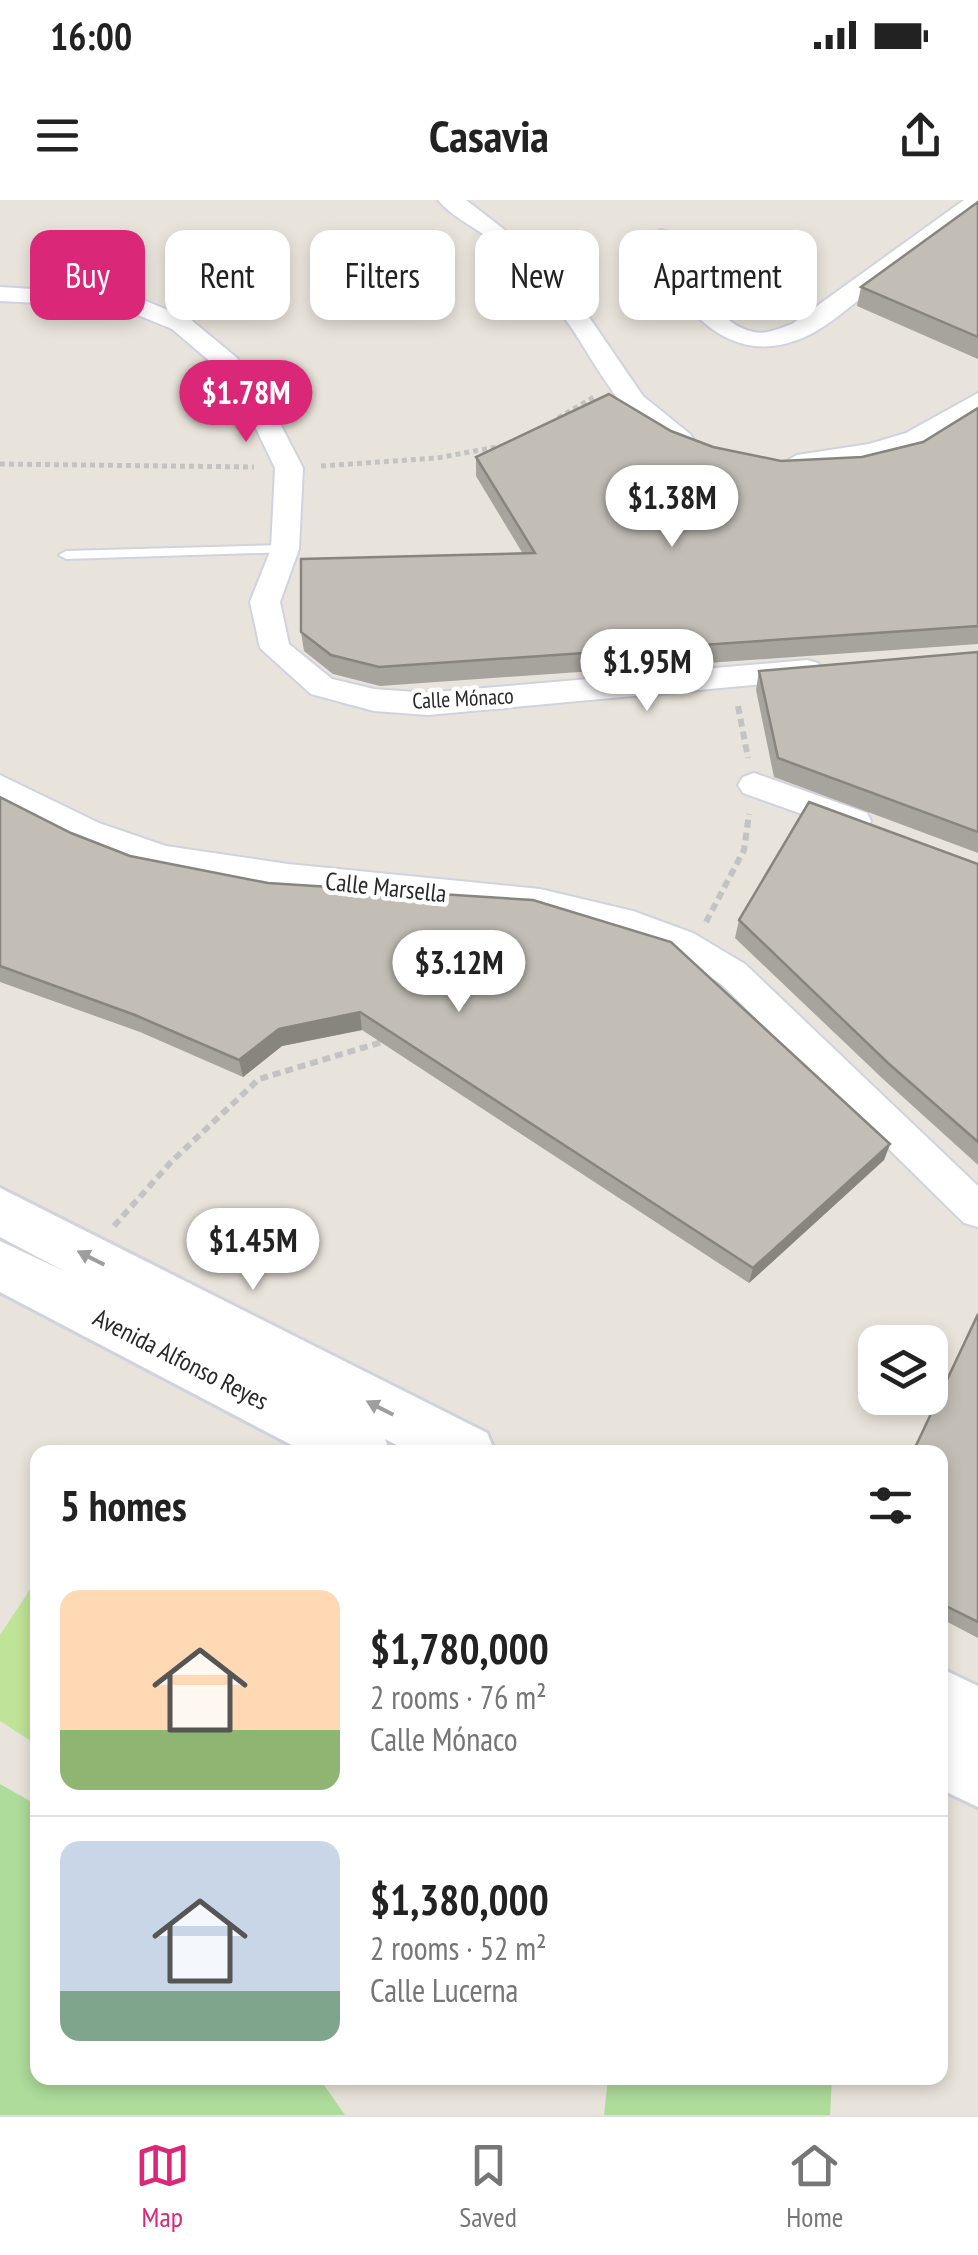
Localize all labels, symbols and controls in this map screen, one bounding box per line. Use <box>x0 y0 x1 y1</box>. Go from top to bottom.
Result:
text: 16:00 <box>50 11 132 60</box>
text: Casavia <box>429 106 549 164</box>
icon: menu <box>30 108 85 163</box>
icon: share <box>893 108 948 163</box>
chip: Buy <box>30 230 145 320</box>
chip: Rent <box>165 230 290 320</box>
chip: Filters <box>310 230 455 320</box>
chip: New <box>475 230 599 320</box>
chip: Apartment <box>619 230 817 320</box>
pin: $1.78M <box>165 360 327 445</box>
text: $1.78M <box>201 371 291 413</box>
pin: $1.38M <box>591 465 753 550</box>
text: $1.38M <box>627 476 717 518</box>
pin: $1.95M <box>566 629 728 714</box>
text: $1.95M <box>602 640 692 682</box>
street label: Calle Mónaco <box>412 681 514 715</box>
street label: Calle Marsella <box>324 865 448 909</box>
pin: $3.12M <box>378 930 540 1015</box>
text: $3.12M <box>414 941 504 983</box>
pin: $1.45M <box>172 1208 334 1293</box>
text: $1.45M <box>208 1219 298 1261</box>
one-way arrow <box>77 1250 106 1267</box>
street label: Avenida Alfonso Reyes <box>88 1301 274 1417</box>
map controls <box>858 1325 948 1415</box>
button: layers <box>858 1325 948 1415</box>
one-way arrow <box>365 1399 394 1416</box>
text: 5 homes <box>60 1478 187 1533</box>
icon: filters <box>863 1478 918 1533</box>
text: $1,780,000 <box>370 1621 549 1676</box>
icon: home <box>140 1630 260 1750</box>
text: 2 rooms · 76 m² <box>370 1676 547 1718</box>
text: Calle Mónaco <box>370 1718 518 1760</box>
text: $1,380,000 <box>370 1872 549 1927</box>
icon: home <box>140 1881 260 2001</box>
text: 2 rooms · 52 m² <box>370 1927 547 1969</box>
text: Calle Lucerna <box>370 1969 518 2011</box>
tab: Map <box>135 2138 190 2235</box>
tab: Saved <box>459 2138 517 2235</box>
tab: Home <box>786 2138 843 2235</box>

